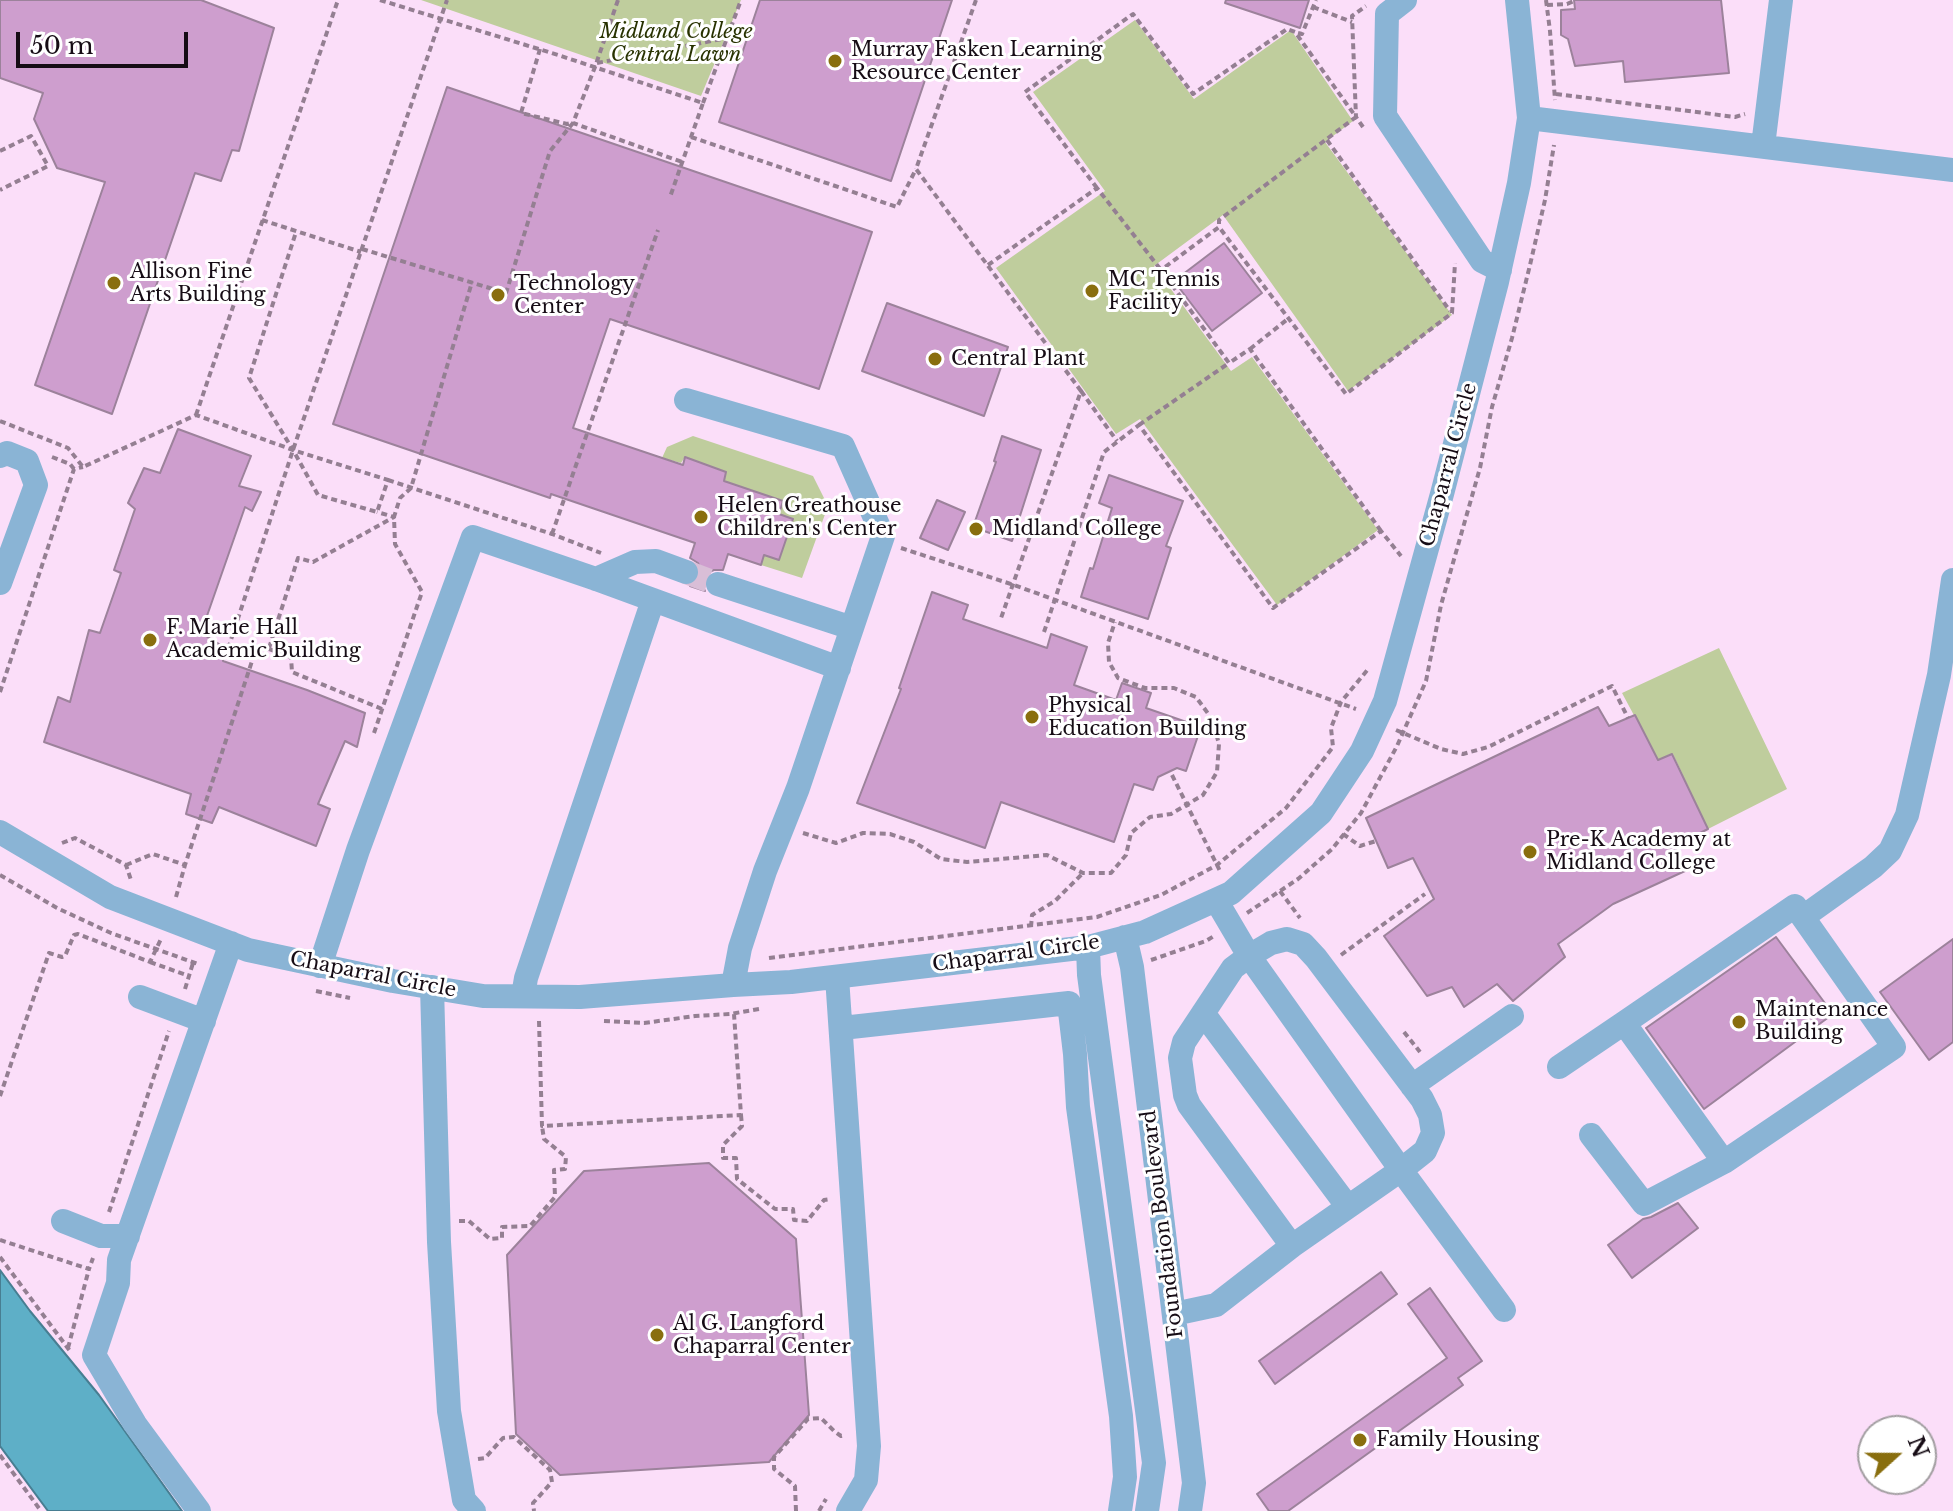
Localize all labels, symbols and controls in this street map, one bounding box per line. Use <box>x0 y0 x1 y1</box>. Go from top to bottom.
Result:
scale bar <box>20 16 192 66</box>
park label: Midland College Central Lawn <box>599 20 753 67</box>
text: 50 m <box>30 31 93 60</box>
place label: Murray Fasken Learning Resource Center <box>851 38 1102 85</box>
marker: Murray Fasken Learning Resource Center <box>826 52 844 70</box>
place label: Allison Fine Arts Building <box>130 260 265 307</box>
place label: MC Tennis Facility <box>1108 268 1220 315</box>
place label: Technology Center <box>514 272 635 319</box>
marker: Allison Fine Arts Building <box>105 274 123 292</box>
marker: MC Tennis Facility <box>1083 282 1101 300</box>
marker: Technology Center <box>489 286 507 304</box>
place label: Central Plant <box>951 347 1085 371</box>
marker: Central Plant <box>926 350 944 368</box>
street label: Chaparral Circle <box>1416 380 1482 550</box>
place label: Helen Greathouse Children's Center <box>717 494 902 541</box>
marker: Helen Greathouse Children's Center <box>692 508 710 526</box>
place label: Midland College <box>992 517 1162 541</box>
marker: Midland College <box>967 520 985 538</box>
place label: F. Marie Hall Academic Building <box>166 616 361 663</box>
marker: F. Marie Hall Academic Building <box>141 631 159 649</box>
place label: Physical Education Building <box>1048 694 1246 741</box>
marker: Physical Education Building <box>1023 708 1041 726</box>
place label: Pre-K Academy at Midland College <box>1546 828 1731 875</box>
marker: Pre-K Academy at Midland College <box>1521 843 1539 861</box>
street label: Chaparral Circle <box>931 930 1101 978</box>
street label: Chaparral Circle <box>288 947 458 1003</box>
place label: Maintenance Building <box>1755 998 1888 1045</box>
marker: Maintenance Building <box>1730 1013 1748 1031</box>
street label: Foundation Boulevard <box>1137 1108 1189 1340</box>
place label: Al G. Langford Chaparral Center <box>673 1312 851 1359</box>
marker: Al G. Langford Chaparral Center <box>648 1326 666 1344</box>
north arrow <box>1857 1415 1937 1495</box>
place label: Family Housing <box>1376 1428 1539 1452</box>
marker: Family Housing <box>1351 1431 1369 1449</box>
text: N <box>1902 1432 1934 1461</box>

